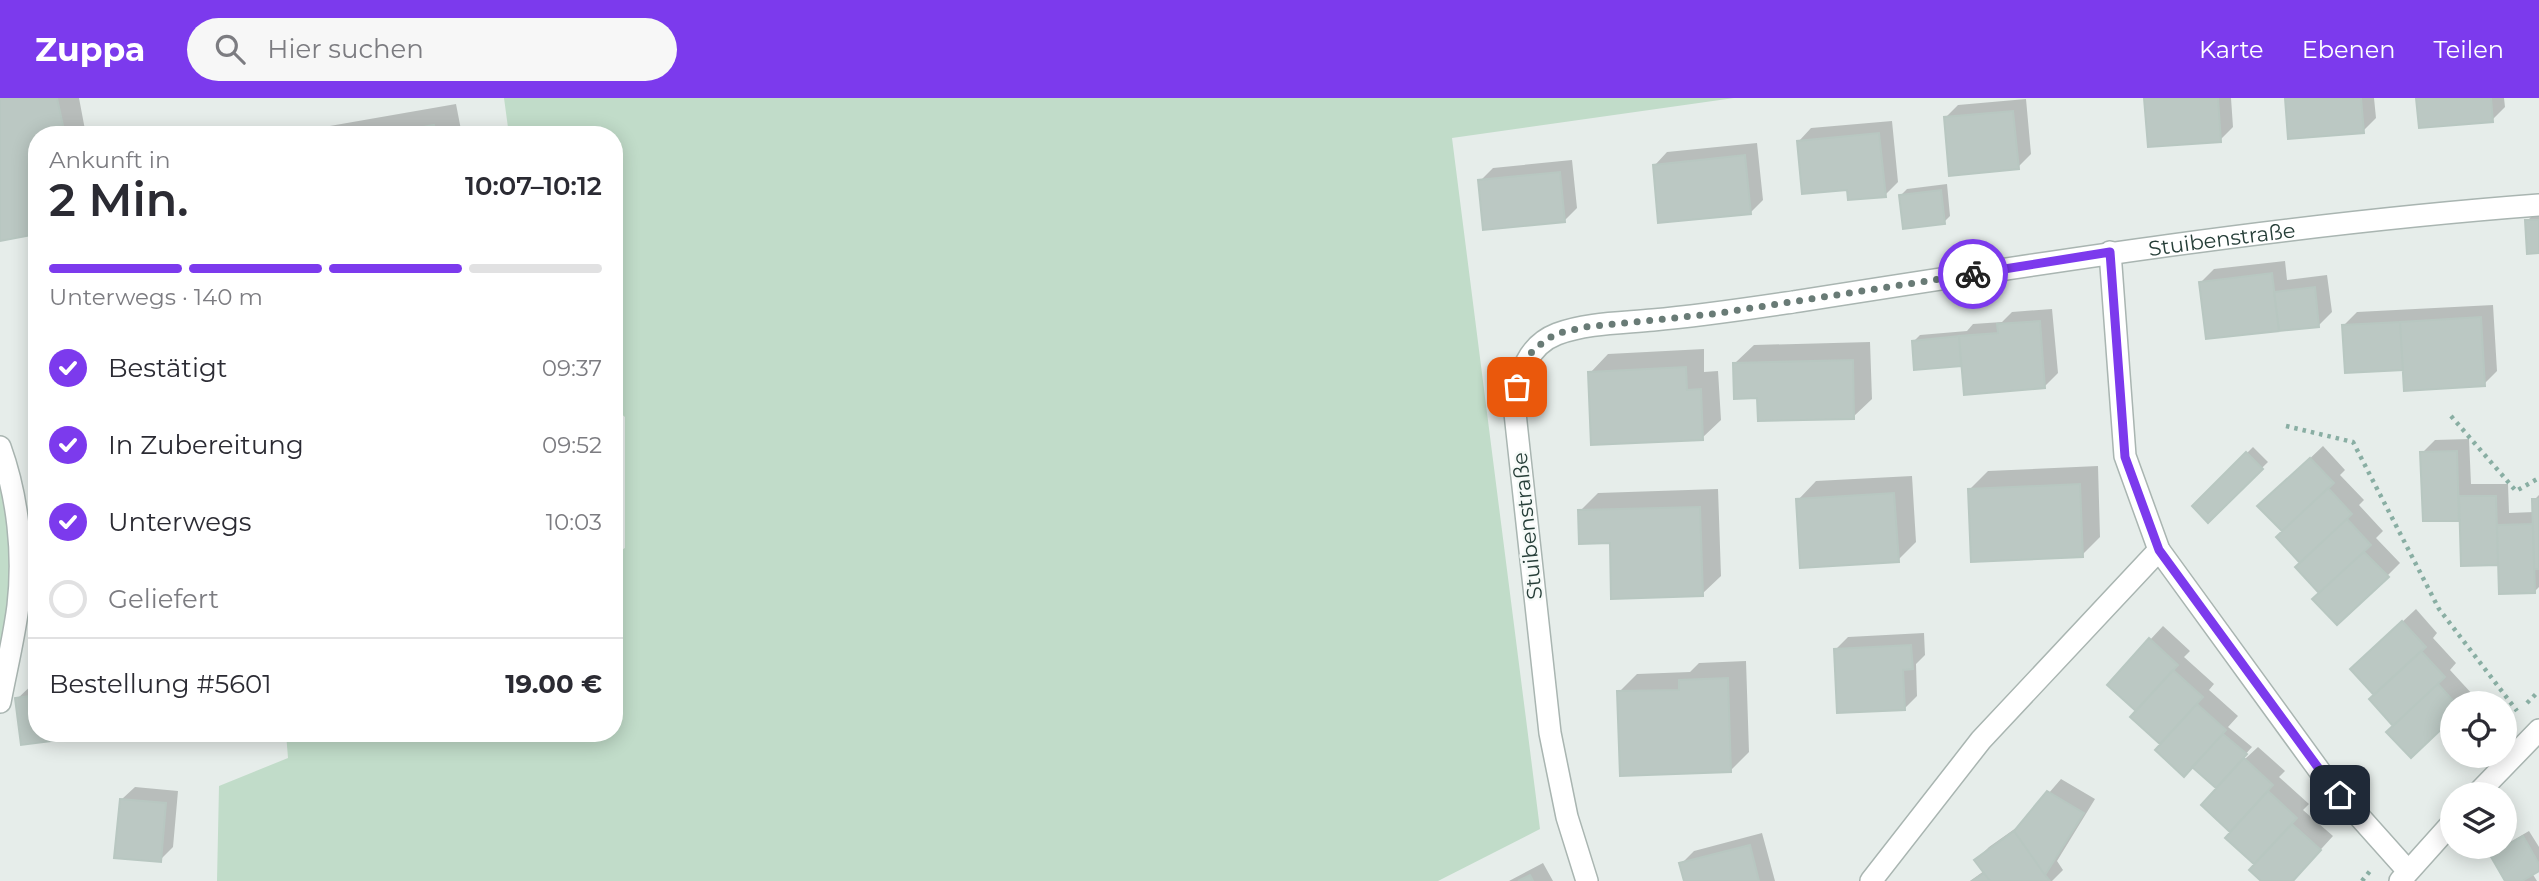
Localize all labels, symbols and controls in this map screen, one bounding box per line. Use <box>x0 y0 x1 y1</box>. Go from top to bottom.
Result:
search box <box>187 18 677 81</box>
text: Zuppa <box>35 29 145 69</box>
icon: search <box>211 30 249 68</box>
text: Hier suchen <box>267 33 424 65</box>
text: Karte <box>2199 35 2264 64</box>
text: Ebenen <box>2302 35 2395 64</box>
text: Teilen <box>2433 35 2504 64</box>
text: Ankunft in <box>49 146 170 174</box>
text: 10:07–10:12 <box>465 170 602 202</box>
text: 2 Min. <box>49 171 188 228</box>
street label: Stuibenstraße <box>2147 217 2297 261</box>
courier <box>1938 239 2008 309</box>
icon: bike <box>1954 255 1992 293</box>
text: Unterwegs · 140 m <box>49 283 263 311</box>
icon: check <box>49 349 87 387</box>
text: Bestätigt <box>108 352 227 384</box>
text: 09:37 <box>542 354 602 382</box>
pin <box>1487 357 1547 417</box>
icon: bag <box>1498 368 1536 406</box>
icon: check <box>49 426 87 464</box>
text: In Zubereitung <box>108 429 304 461</box>
text: 09:52 <box>542 431 602 459</box>
street label: Stuibenstraße <box>1507 451 1547 601</box>
icon: check <box>49 503 87 541</box>
text: Unterwegs <box>108 506 251 538</box>
text: 10:03 <box>546 508 602 536</box>
text: Geliefert <box>108 583 219 615</box>
text: Bestellung #5601 <box>49 668 272 700</box>
text: 19.00 € <box>505 668 602 700</box>
map controls <box>2440 691 2517 859</box>
button: locate <box>2440 691 2517 768</box>
pin <box>2310 765 2370 825</box>
icon: home <box>2321 776 2359 814</box>
button: layers <box>2440 782 2517 859</box>

